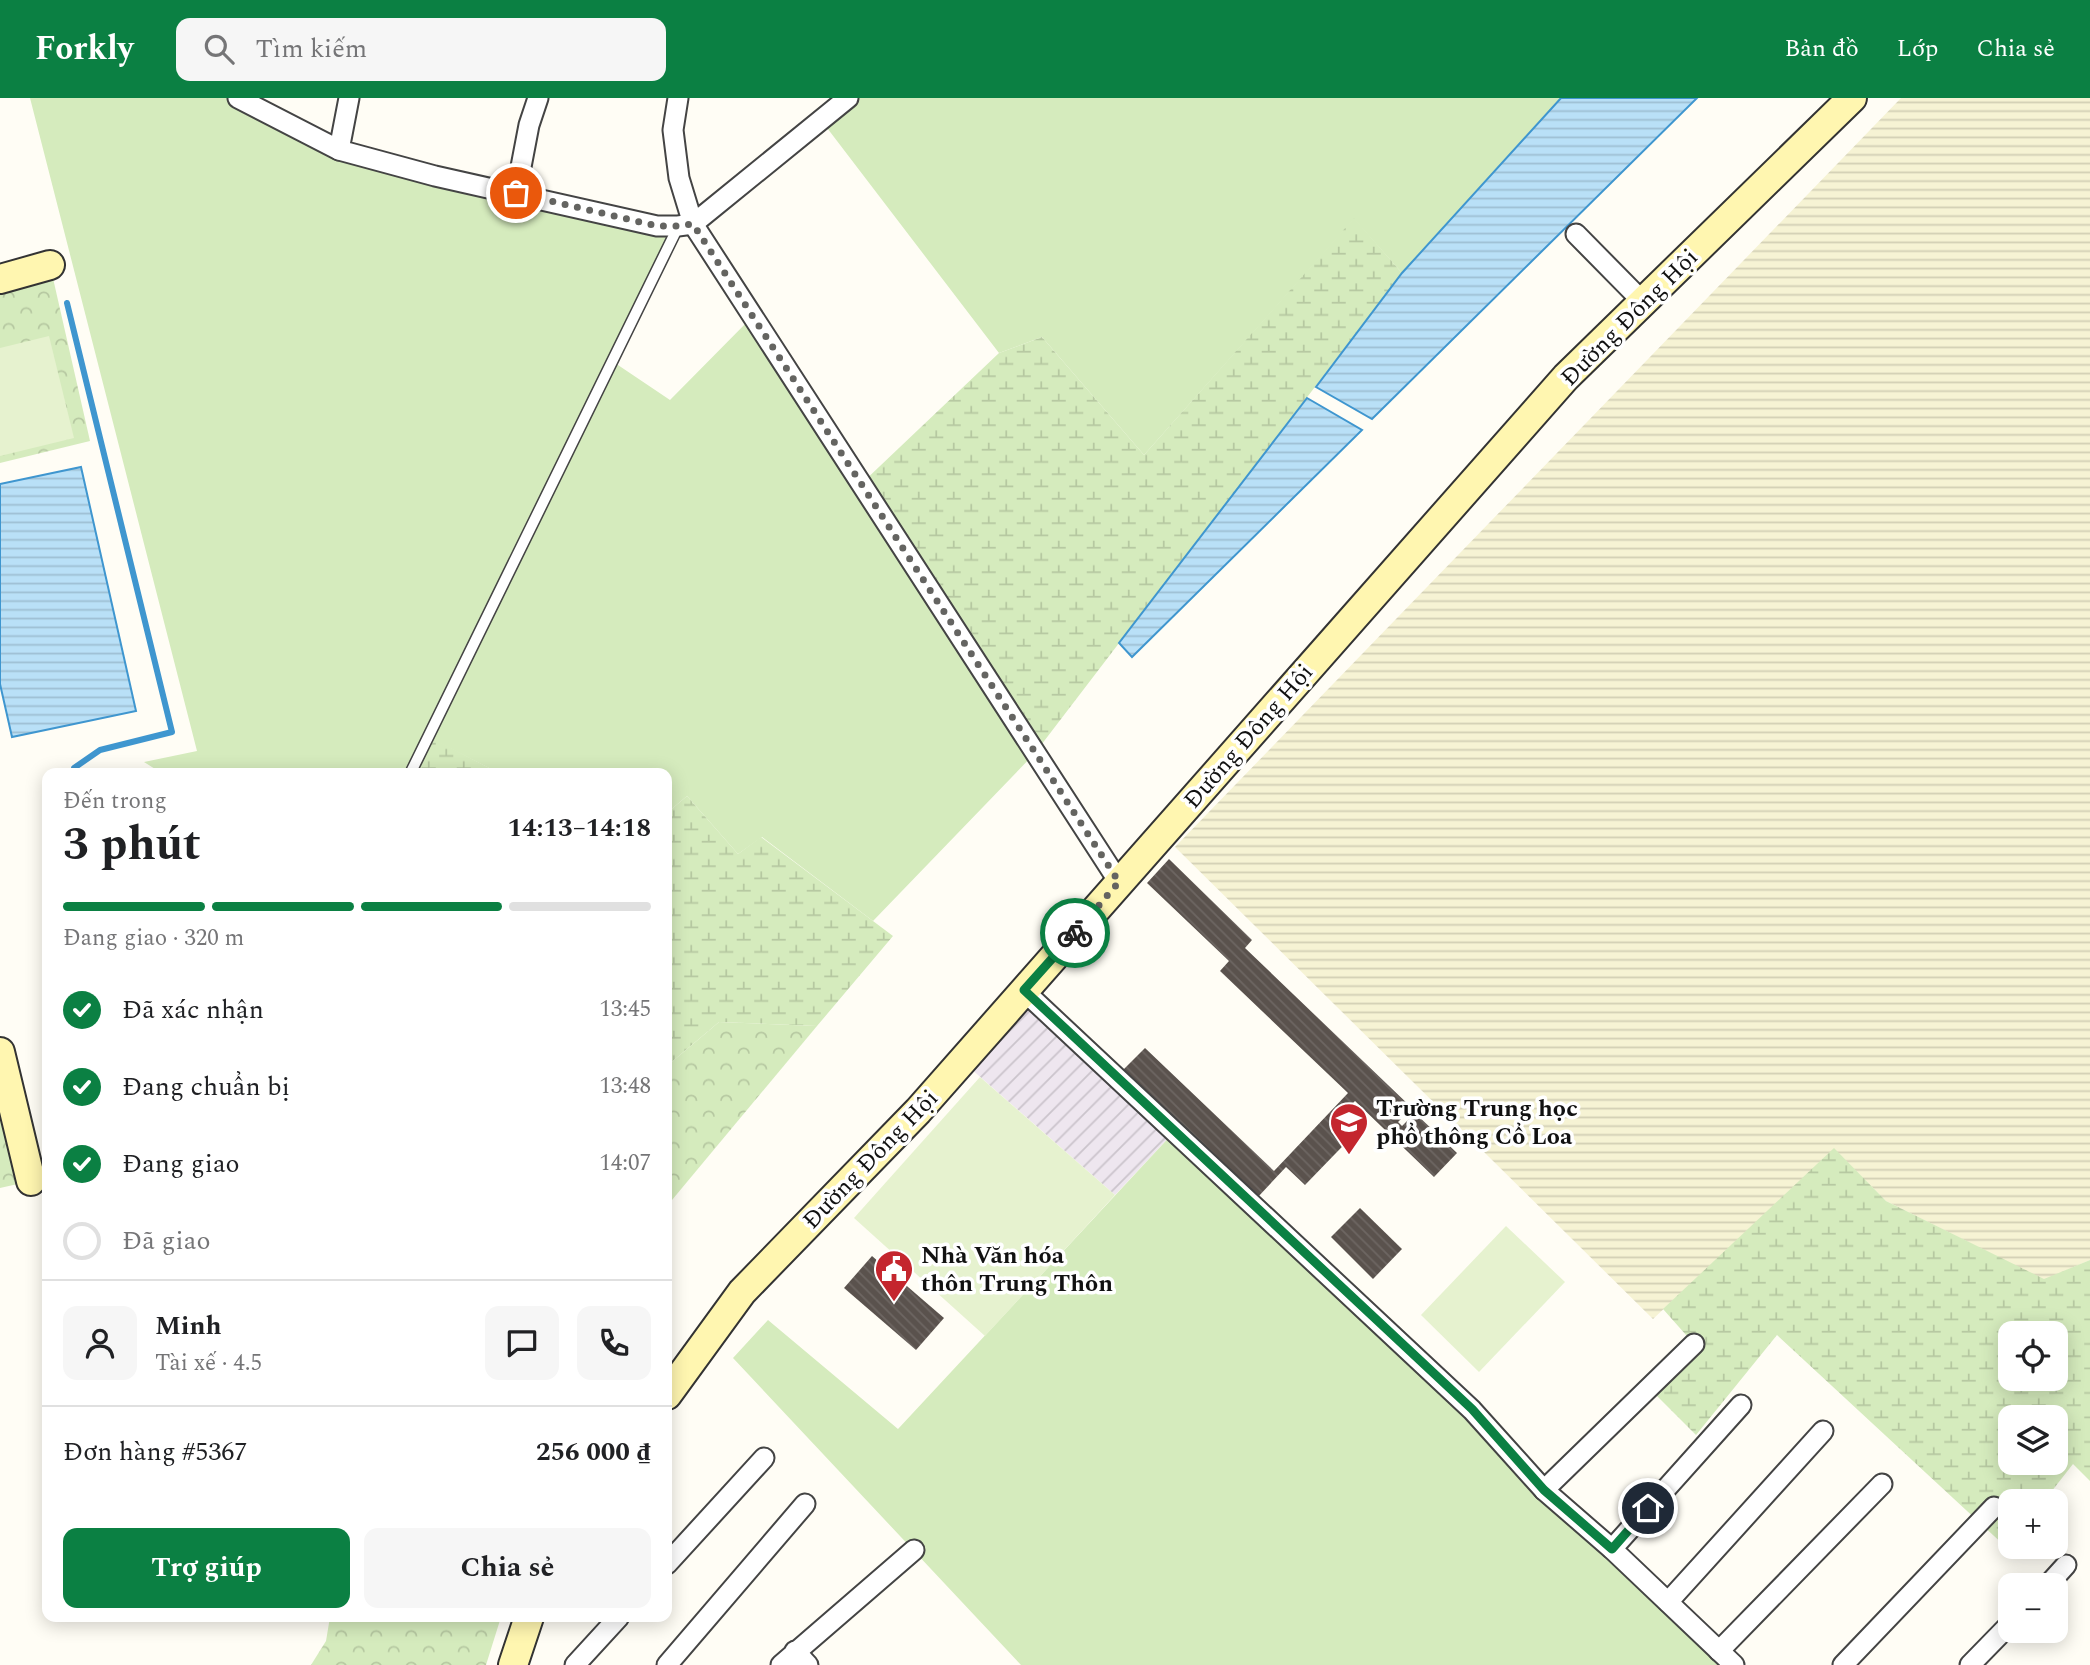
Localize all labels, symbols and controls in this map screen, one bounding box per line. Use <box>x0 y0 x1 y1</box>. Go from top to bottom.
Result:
search box <box>176 18 666 81</box>
text: Forkly <box>35 24 134 74</box>
text: Tìm kiếm <box>256 29 367 69</box>
icon: search <box>200 30 238 68</box>
text: Bản đồ <box>1784 31 1859 67</box>
text: Lớp <box>1897 31 1938 67</box>
text: Chia sẻ <box>1976 31 2055 67</box>
pin <box>486 163 546 223</box>
icon: bag <box>497 174 535 212</box>
street label: Đường Đông Hội <box>1552 240 1707 395</box>
street label: Đường Đông Hội <box>1175 656 1322 817</box>
text: Đến trong <box>63 784 167 819</box>
text: 14:13–14:18 <box>507 808 651 848</box>
text: 3 phút <box>63 810 201 880</box>
courier <box>1040 898 1110 968</box>
icon: bike <box>1056 914 1094 952</box>
text: Đang giao · 320 m <box>63 921 244 956</box>
text: Đã xác nhận <box>122 990 264 1030</box>
icon: check <box>63 991 101 1029</box>
text: 13:45 <box>599 992 651 1027</box>
text: Đang chuẩn bị <box>122 1067 290 1107</box>
icon: check <box>63 1068 101 1106</box>
text: 13:48 <box>599 1069 651 1104</box>
street label: Đường Đông Hội <box>794 1082 947 1238</box>
place label: Trường Trung học phổ thông Cổ Loa <box>1376 1091 1578 1155</box>
school or university icon: Trường Trung học phổ thông Cổ Loa <box>1328 1101 1370 1156</box>
text: Đang giao <box>122 1144 240 1184</box>
icon: check <box>63 1145 101 1183</box>
text: 14:07 <box>599 1146 651 1181</box>
text: Đã giao <box>122 1221 210 1261</box>
place label: Nhà Văn hóa thôn Trung Thôn <box>921 1238 1113 1302</box>
public building icon: Nhà Văn hóa thôn Trung Thôn <box>873 1248 915 1303</box>
button: person <box>63 1306 137 1380</box>
text: Minh <box>155 1306 222 1346</box>
button: chat <box>485 1306 559 1380</box>
button: phone <box>577 1306 651 1380</box>
map controls <box>1998 1321 2068 1643</box>
button: locate <box>1998 1321 2068 1391</box>
text: Tài xế · 4.5 <box>155 1346 262 1381</box>
button: layers <box>1998 1405 2068 1475</box>
text: Đơn hàng #5367 <box>63 1432 247 1472</box>
text: 256 000 ₫ <box>536 1432 651 1472</box>
pin <box>1618 1478 1678 1538</box>
icon: home <box>1629 1489 1667 1527</box>
button: + <box>1998 1489 2068 1559</box>
button: Trợ giúp <box>63 1528 350 1608</box>
button: Chia sẻ <box>364 1528 651 1608</box>
button: − <box>1998 1573 2068 1643</box>

